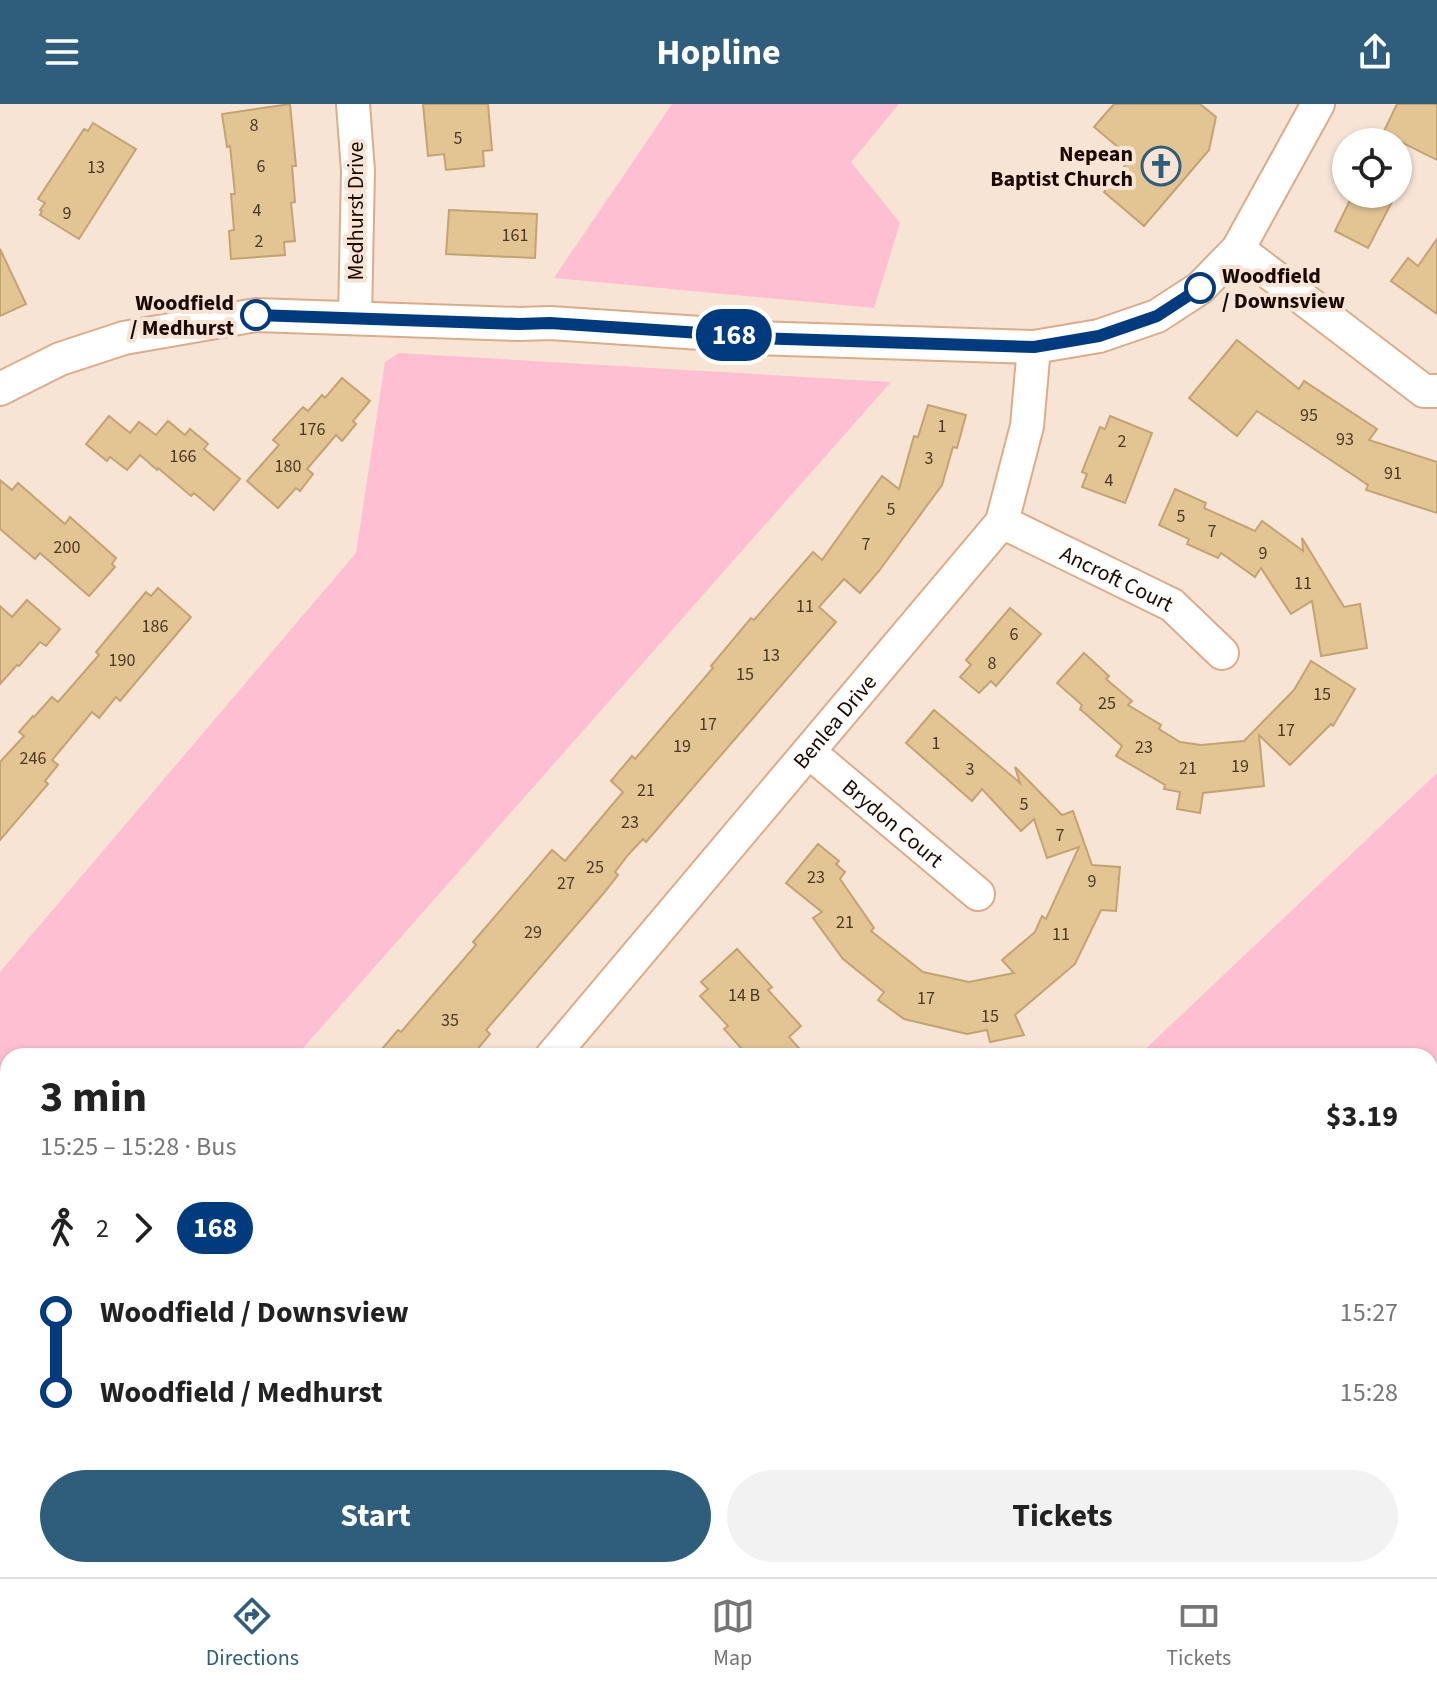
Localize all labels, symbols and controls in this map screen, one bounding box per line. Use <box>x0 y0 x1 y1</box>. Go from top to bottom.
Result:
text: Hopline <box>656 27 781 78</box>
icon: menu <box>40 30 84 74</box>
icon: share <box>1353 30 1397 74</box>
house number: 8 <box>250 113 259 138</box>
house number: 5 <box>454 126 463 151</box>
map controls <box>1332 128 1412 208</box>
button: locate <box>1332 128 1412 208</box>
place label: Nepean Baptist Church <box>990 138 1133 195</box>
street label: Medhurst Drive <box>340 141 372 280</box>
church icon: Nepean Baptist Church <box>1140 145 1182 187</box>
house number: 6 <box>257 154 266 179</box>
house number: 13 <box>87 155 105 180</box>
house number: 4 <box>253 198 262 223</box>
house number: 9 <box>63 201 72 226</box>
house number: 161 <box>502 223 528 248</box>
house number: 2 <box>255 229 264 254</box>
place label: Woodfield / Downsview <box>1222 260 1345 317</box>
marker: Woodfield / Downsview <box>1185 273 1215 303</box>
place label: Woodfield / Medhurst <box>130 287 235 344</box>
marker: Woodfield / Medhurst <box>241 300 271 330</box>
line badge: 168 <box>688 309 780 361</box>
text: 168 <box>712 315 756 355</box>
house number: 95 <box>1300 403 1318 428</box>
house number: 1 <box>938 414 946 439</box>
house number: 176 <box>299 417 325 442</box>
house number: 93 <box>1336 427 1354 452</box>
house number: 2 <box>1118 429 1127 454</box>
house number: 166 <box>170 444 196 469</box>
house number: 3 <box>925 446 934 471</box>
house number: 180 <box>275 454 301 479</box>
house number: 91 <box>1384 461 1402 486</box>
house number: 4 <box>1105 468 1114 493</box>
house number: 5 <box>887 497 896 522</box>
house number: 5 <box>1177 504 1186 529</box>
house number: 7 <box>1208 519 1217 544</box>
house number: 7 <box>862 532 871 557</box>
house number: 200 <box>54 535 80 560</box>
street label: Ancroft Court <box>1055 538 1179 621</box>
house number: 9 <box>1259 541 1268 566</box>
house number: 11 <box>1294 571 1312 596</box>
house number: 11 <box>796 594 814 619</box>
house number: 186 <box>142 614 168 639</box>
house number: 6 <box>1010 622 1019 647</box>
house number: 13 <box>762 643 780 668</box>
house number: 190 <box>109 648 135 673</box>
house number: 8 <box>988 651 997 676</box>
house number: 15 <box>736 662 754 687</box>
street label: Benlea Drive <box>786 667 884 776</box>
house number: 15 <box>1313 682 1331 707</box>
house number: 25 <box>1098 691 1116 716</box>
house number: 17 <box>699 712 717 737</box>
house number: 17 <box>1277 718 1295 743</box>
house number: 1 <box>932 731 940 756</box>
house number: 19 <box>673 734 691 759</box>
house number: 23 <box>1135 735 1153 760</box>
house number: 246 <box>20 746 46 771</box>
house number: 19 <box>1231 754 1249 779</box>
house number: 21 <box>1179 756 1197 781</box>
house number: 3 <box>966 757 975 782</box>
street label: Brydon Court <box>835 772 951 876</box>
house number: 21 <box>637 778 655 803</box>
house number: 5 <box>1020 792 1029 817</box>
house number: 23 <box>621 810 639 835</box>
house number: 7 <box>1056 823 1065 848</box>
house number: 25 <box>586 855 604 880</box>
house number: 23 <box>807 865 825 890</box>
house number: 9 <box>1088 869 1097 894</box>
house number: 27 <box>557 871 575 896</box>
house number: 21 <box>836 910 854 935</box>
house number: 29 <box>524 920 542 945</box>
house number: 11 <box>1052 922 1070 947</box>
house number: 14 B <box>728 983 760 1008</box>
house number: 17 <box>917 986 935 1011</box>
house number: 15 <box>981 1004 999 1029</box>
house number: 35 <box>441 1008 459 1033</box>
text: 3 min <box>40 1066 147 1129</box>
text: $3.19 <box>1326 1095 1398 1138</box>
text: 15:25 – 15:28 · Bus <box>40 1128 236 1165</box>
icon: walk <box>40 1206 84 1250</box>
icon: forward <box>121 1206 165 1250</box>
text: 168 <box>193 1208 237 1248</box>
text: 2 <box>96 1210 109 1247</box>
text: Woodfield / Downsview <box>100 1291 409 1334</box>
text: 15:27 <box>1340 1294 1398 1331</box>
text: Woodfield / Medhurst <box>100 1371 383 1414</box>
text: 15:28 <box>1340 1374 1398 1411</box>
button: Start <box>40 1470 711 1562</box>
button: Tickets <box>727 1470 1398 1562</box>
tab: Directions <box>206 1594 299 1674</box>
tab: Map <box>711 1594 755 1674</box>
tab: Tickets <box>1166 1594 1231 1674</box>

